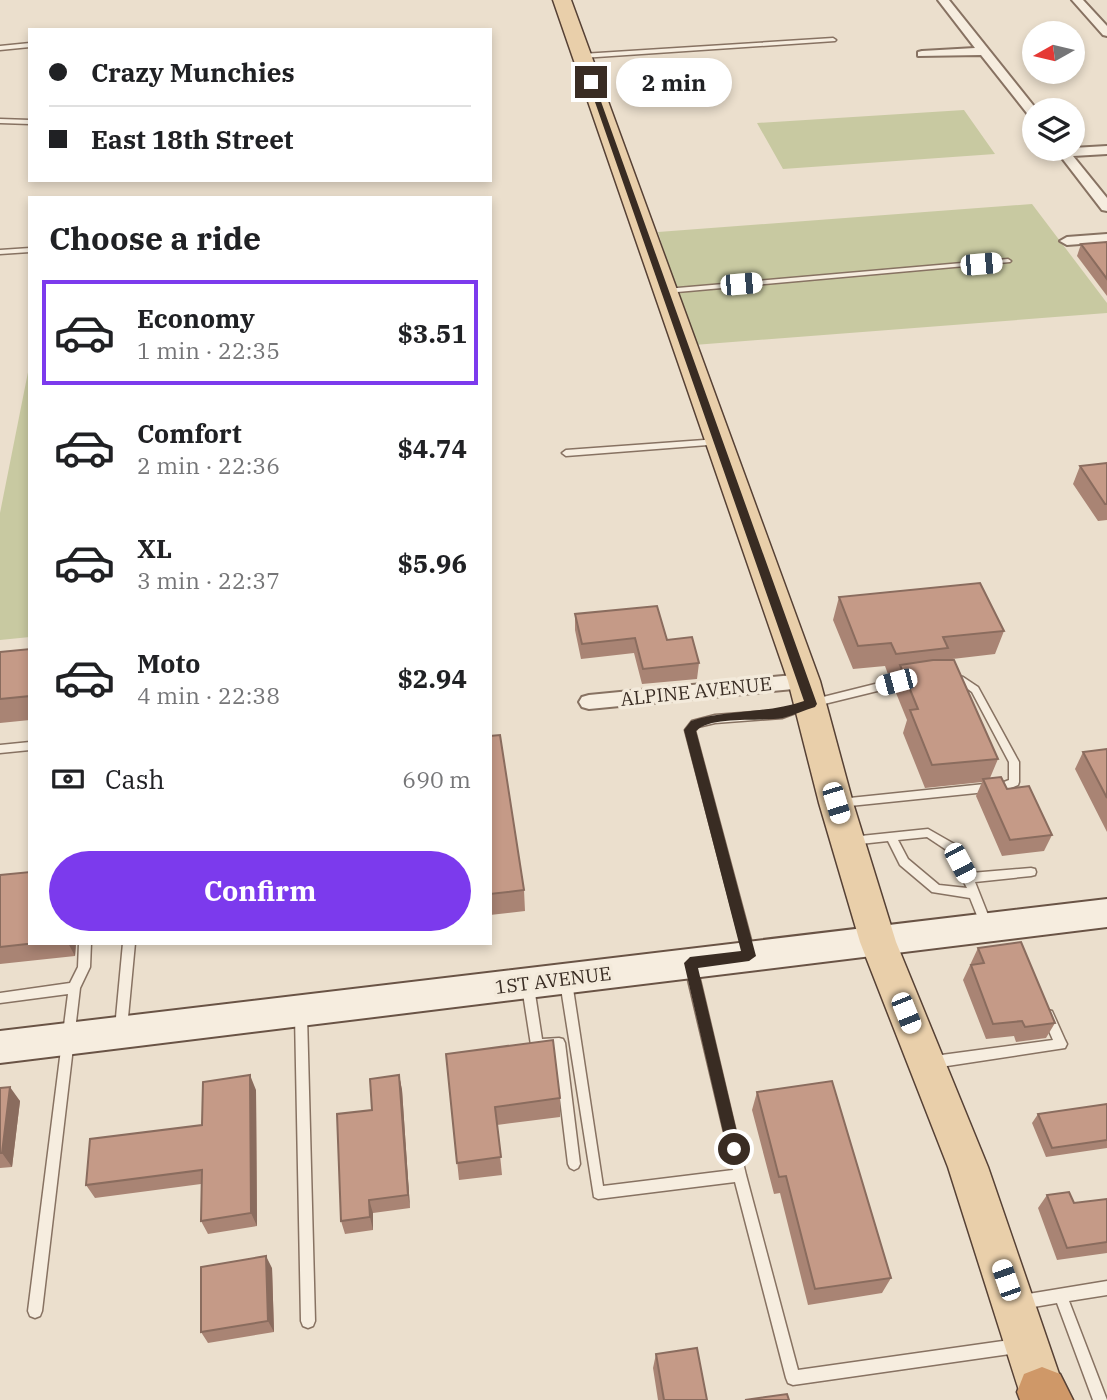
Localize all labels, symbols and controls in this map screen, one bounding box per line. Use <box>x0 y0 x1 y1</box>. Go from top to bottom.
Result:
north arrow <box>1022 21 1085 84</box>
map controls <box>1022 21 1085 161</box>
text: Crazy Munchies <box>91 55 295 89</box>
callout: 2 min <box>616 57 731 106</box>
route end <box>575 66 607 98</box>
text: 2 min <box>642 67 706 97</box>
button: layers <box>1022 98 1085 161</box>
text: East 18th Street <box>91 122 294 156</box>
text: Choose a ride <box>49 217 261 259</box>
car <box>960 252 1003 276</box>
car <box>720 272 763 296</box>
icon: car <box>53 301 116 364</box>
text: Economy <box>137 301 255 335</box>
text: $3.51 <box>397 316 467 350</box>
text: 1 min · 22:35 <box>137 335 280 365</box>
icon: car <box>53 416 116 479</box>
text: Comfort <box>137 416 242 450</box>
text: $4.74 <box>397 431 467 465</box>
text: 2 min · 22:36 <box>137 450 280 480</box>
icon: car <box>53 531 116 594</box>
text: XL <box>137 531 172 565</box>
text: $5.96 <box>397 546 467 580</box>
text: 3 min · 22:37 <box>137 565 280 595</box>
icon: car <box>53 646 116 709</box>
text: Moto <box>137 646 200 680</box>
text: $2.94 <box>397 661 467 695</box>
car <box>873 666 920 698</box>
street label: ALPINE AVENUE <box>619 671 773 711</box>
text: 4 min · 22:38 <box>137 680 280 710</box>
icon: cash <box>49 760 87 798</box>
text: Cash <box>105 762 165 796</box>
text: 690 m <box>402 764 471 794</box>
car <box>820 780 853 826</box>
car <box>941 840 980 886</box>
button: Confirm <box>49 851 471 931</box>
street label: 1ST AVENUE <box>494 961 612 999</box>
car <box>889 990 924 1036</box>
route start <box>718 1133 750 1165</box>
car <box>990 1257 1023 1303</box>

